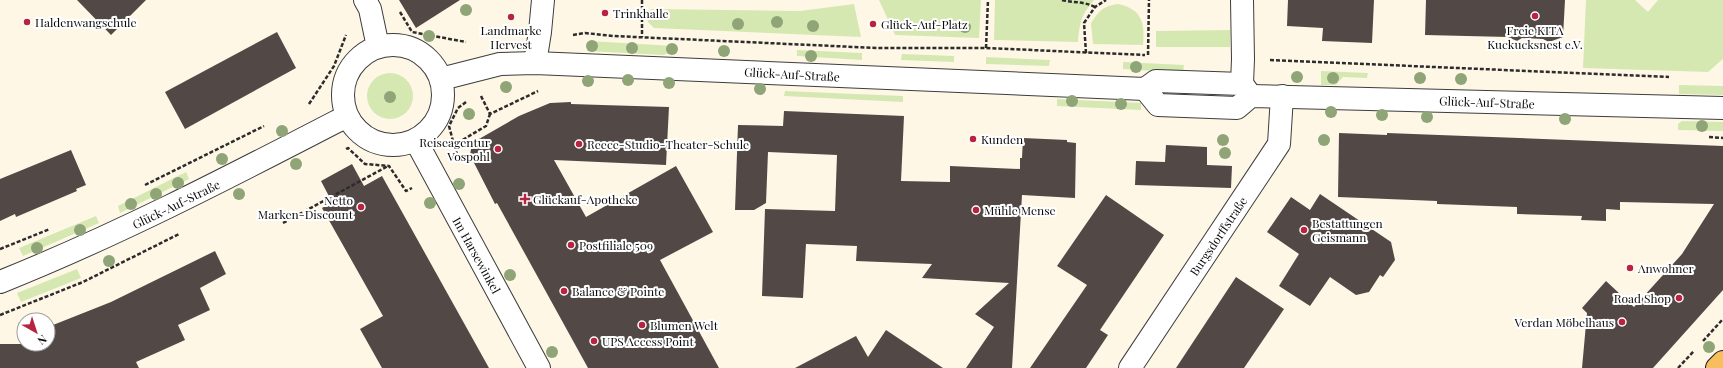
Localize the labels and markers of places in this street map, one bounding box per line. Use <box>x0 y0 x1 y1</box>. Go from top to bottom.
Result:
place label: Trinkhalle <box>613 5 669 21</box>
marker: Trinkhalle <box>600 8 610 18</box>
marker: Freie KITA Kuckucksnest e.V. <box>1530 11 1540 21</box>
marker: Landmarke Hervest <box>506 12 516 22</box>
place label: Haldenwangschule <box>35 14 137 30</box>
place label: Glück-Auf-Platz <box>881 16 968 32</box>
marker: Haldenwangschule <box>22 17 32 27</box>
marker: Glück-Auf-Platz <box>868 19 878 29</box>
place label: Landmarke Hervest <box>480 22 542 52</box>
place label: Freie KITA Kuckucksnest e.V. <box>1487 22 1583 52</box>
place label: Kunden <box>981 131 1023 147</box>
place label: Reiseagentur Vospohl <box>419 134 491 164</box>
marker: Kunden <box>968 134 978 144</box>
place label: Reece-Studio-Theater-Schule <box>587 136 749 152</box>
marker: Reece-Studio-Theater-Schule <box>574 139 584 149</box>
marker: Reiseagentur Vospohl <box>493 144 503 154</box>
place label: Glückauf-Apotheke <box>533 191 638 207</box>
place label: Netto Marken-Discount <box>258 192 354 222</box>
marker: Glückauf-Apotheke <box>520 194 530 204</box>
marker: Netto Marken-Discount <box>356 202 366 212</box>
place label: Mühle Mense <box>984 202 1056 218</box>
marker: Mühle Mense <box>971 205 981 215</box>
place label: Bestattungen Geismann <box>1312 215 1383 245</box>
marker: Bestattungen Geismann <box>1299 225 1309 235</box>
place label: Postfiliale 509 <box>579 237 653 253</box>
marker: Postfiliale 509 <box>566 240 576 250</box>
place label: Anwohner <box>1637 260 1694 276</box>
marker: Anwohner <box>1625 263 1635 273</box>
place label: Balance & Pointe <box>572 283 664 299</box>
marker: Balance & Pointe <box>559 286 569 296</box>
place label: Road Shop <box>1614 290 1671 306</box>
marker: Road Shop <box>1674 293 1684 303</box>
place label: Verdan Möbelhaus <box>1513 314 1614 330</box>
place label: Blumen Welt <box>650 317 719 333</box>
marker: Verdan Möbelhaus <box>1617 317 1627 327</box>
marker: Blumen Welt <box>637 320 647 330</box>
place label: UPS Access Point <box>602 333 694 349</box>
marker: UPS Access Point <box>589 336 599 346</box>

